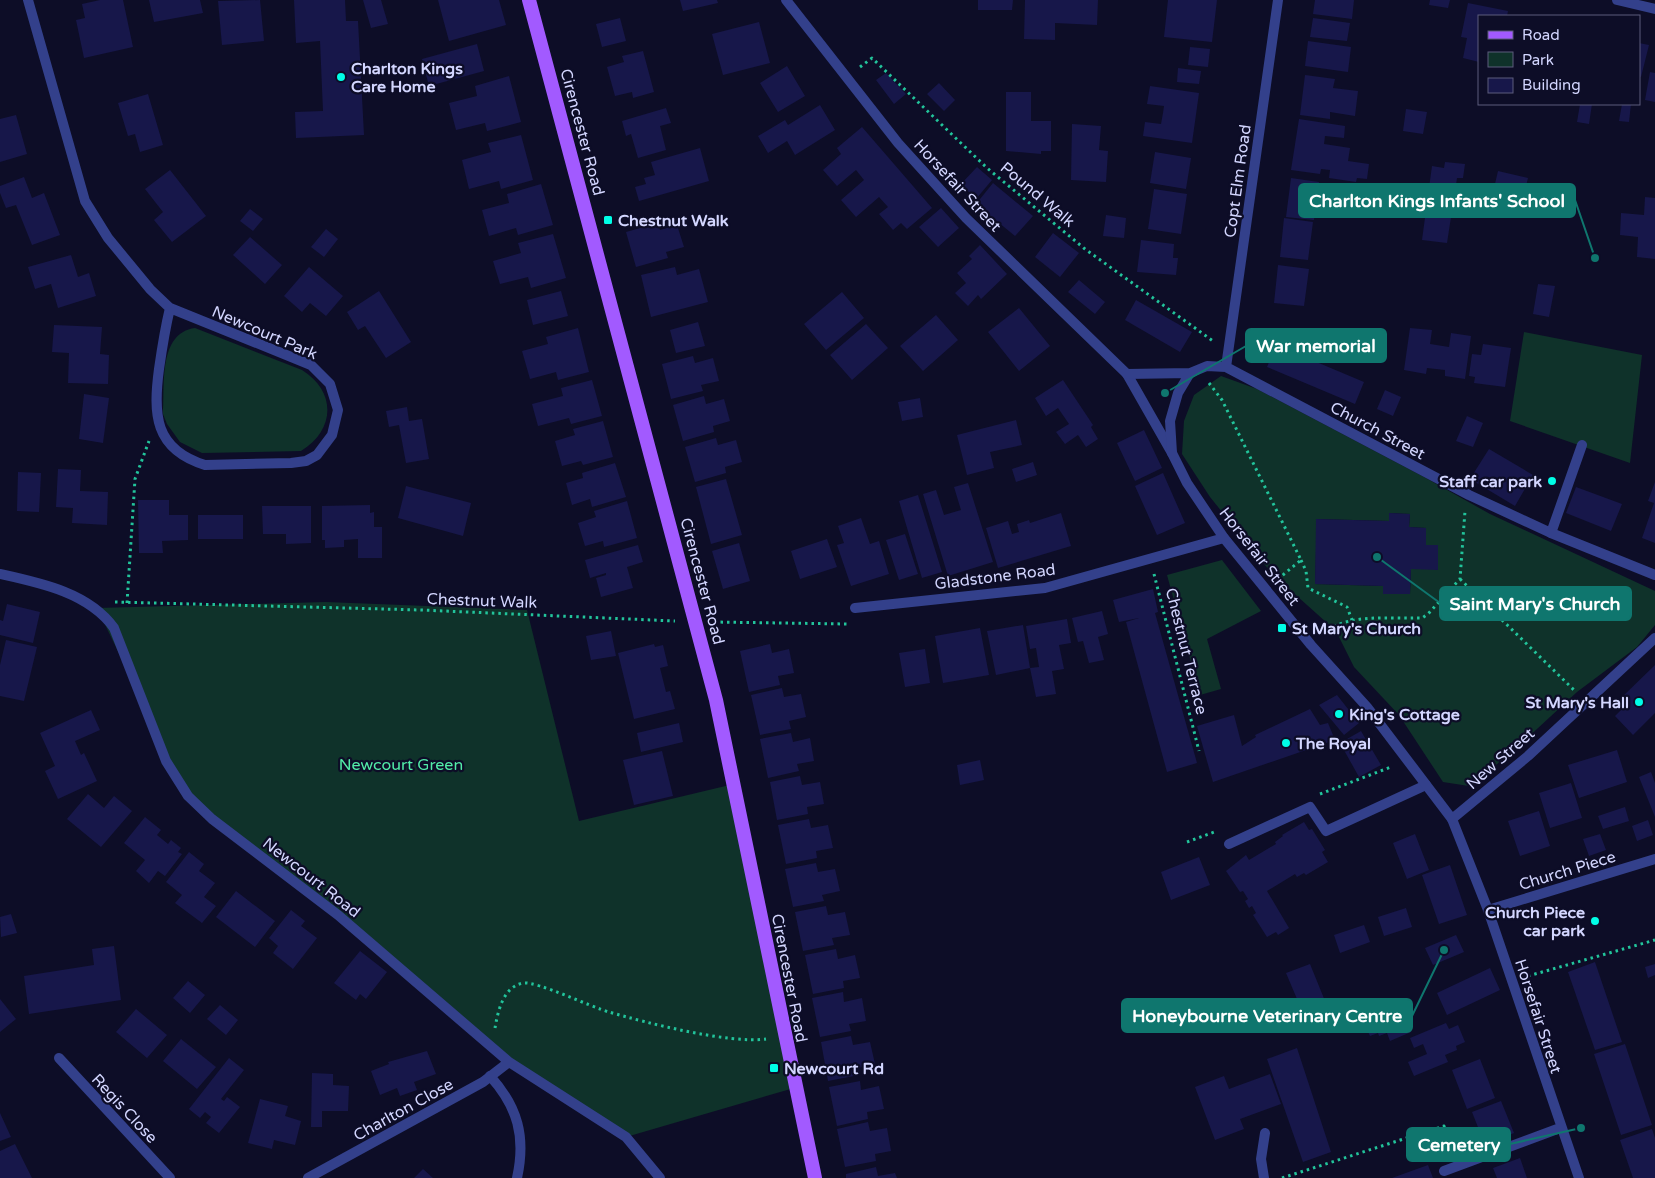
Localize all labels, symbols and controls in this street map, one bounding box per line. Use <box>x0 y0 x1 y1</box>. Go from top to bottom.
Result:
legend <box>1478 15 1640 105</box>
text: Road <box>1522 26 1560 44</box>
text: Park <box>1522 51 1554 69</box>
place label: Charlton Kings Care Home <box>351 59 463 97</box>
street label: Cirencester Road <box>555 67 609 198</box>
marker: Charlton Kings Care Home <box>335 71 347 83</box>
text: Building <box>1522 76 1581 94</box>
street label: Copt Elm Road <box>1220 123 1256 239</box>
street label: Horsefair Street <box>909 135 1005 236</box>
street label: Pound Walk <box>996 158 1079 232</box>
callout: Charlton Kings Infants' School <box>1299 184 1575 217</box>
text: Charlton Kings Infants' School <box>1309 190 1565 212</box>
place label: Chestnut Walk <box>618 211 729 231</box>
marker: Chestnut Walk <box>602 214 614 226</box>
street label: Newcourt Park <box>209 302 321 364</box>
callout: War memorial <box>1246 329 1386 362</box>
text: War memorial <box>1256 335 1376 357</box>
street label: Church Street <box>1327 398 1428 464</box>
place label: Staff car park <box>1439 472 1542 492</box>
marker: Staff car park <box>1546 475 1558 487</box>
street label: Horsefair Street <box>1215 503 1304 610</box>
street label: Cirencester Road <box>675 516 729 647</box>
street label: Gladstone Road <box>934 560 1057 594</box>
street label: Chestnut Terrace <box>1161 586 1211 717</box>
callout: Saint Mary's Church <box>1440 587 1631 620</box>
street label: Chestnut Walk <box>426 589 538 613</box>
text: Saint Mary's Church <box>1450 593 1620 615</box>
place label: St Mary's Church <box>1292 619 1421 639</box>
marker: St Mary's Church <box>1276 622 1288 634</box>
place label: St Mary's Hall <box>1526 693 1629 713</box>
marker: St Mary's Hall <box>1633 696 1645 708</box>
place label: King's Cottage <box>1349 705 1460 725</box>
marker: King's Cottage <box>1333 708 1345 720</box>
street label: New Street <box>1462 724 1539 794</box>
place label: The Royal <box>1295 734 1371 754</box>
marker: The Royal <box>1280 737 1292 749</box>
park label: Newcourt Green <box>339 755 463 775</box>
street label: Newcourt Road <box>258 833 364 922</box>
street label: Church Piece <box>1517 847 1618 895</box>
place label: Church Piece car park <box>1485 903 1585 941</box>
street label: Cirencester Road <box>767 912 811 1044</box>
marker: Church Piece car park <box>1589 915 1601 927</box>
street label: Horsefair Street <box>1510 956 1566 1076</box>
callout: Honeybourne Veterinary Centre <box>1122 999 1412 1032</box>
text: Honeybourne Veterinary Centre <box>1132 1005 1402 1027</box>
place label: Newcourt Rd <box>784 1059 884 1079</box>
marker: Newcourt Rd <box>768 1062 780 1074</box>
street label: Regis Close <box>87 1070 162 1148</box>
street label: Charlton Close <box>350 1074 457 1146</box>
callout: Cemetery <box>1407 1128 1510 1161</box>
text: Cemetery <box>1418 1134 1501 1156</box>

